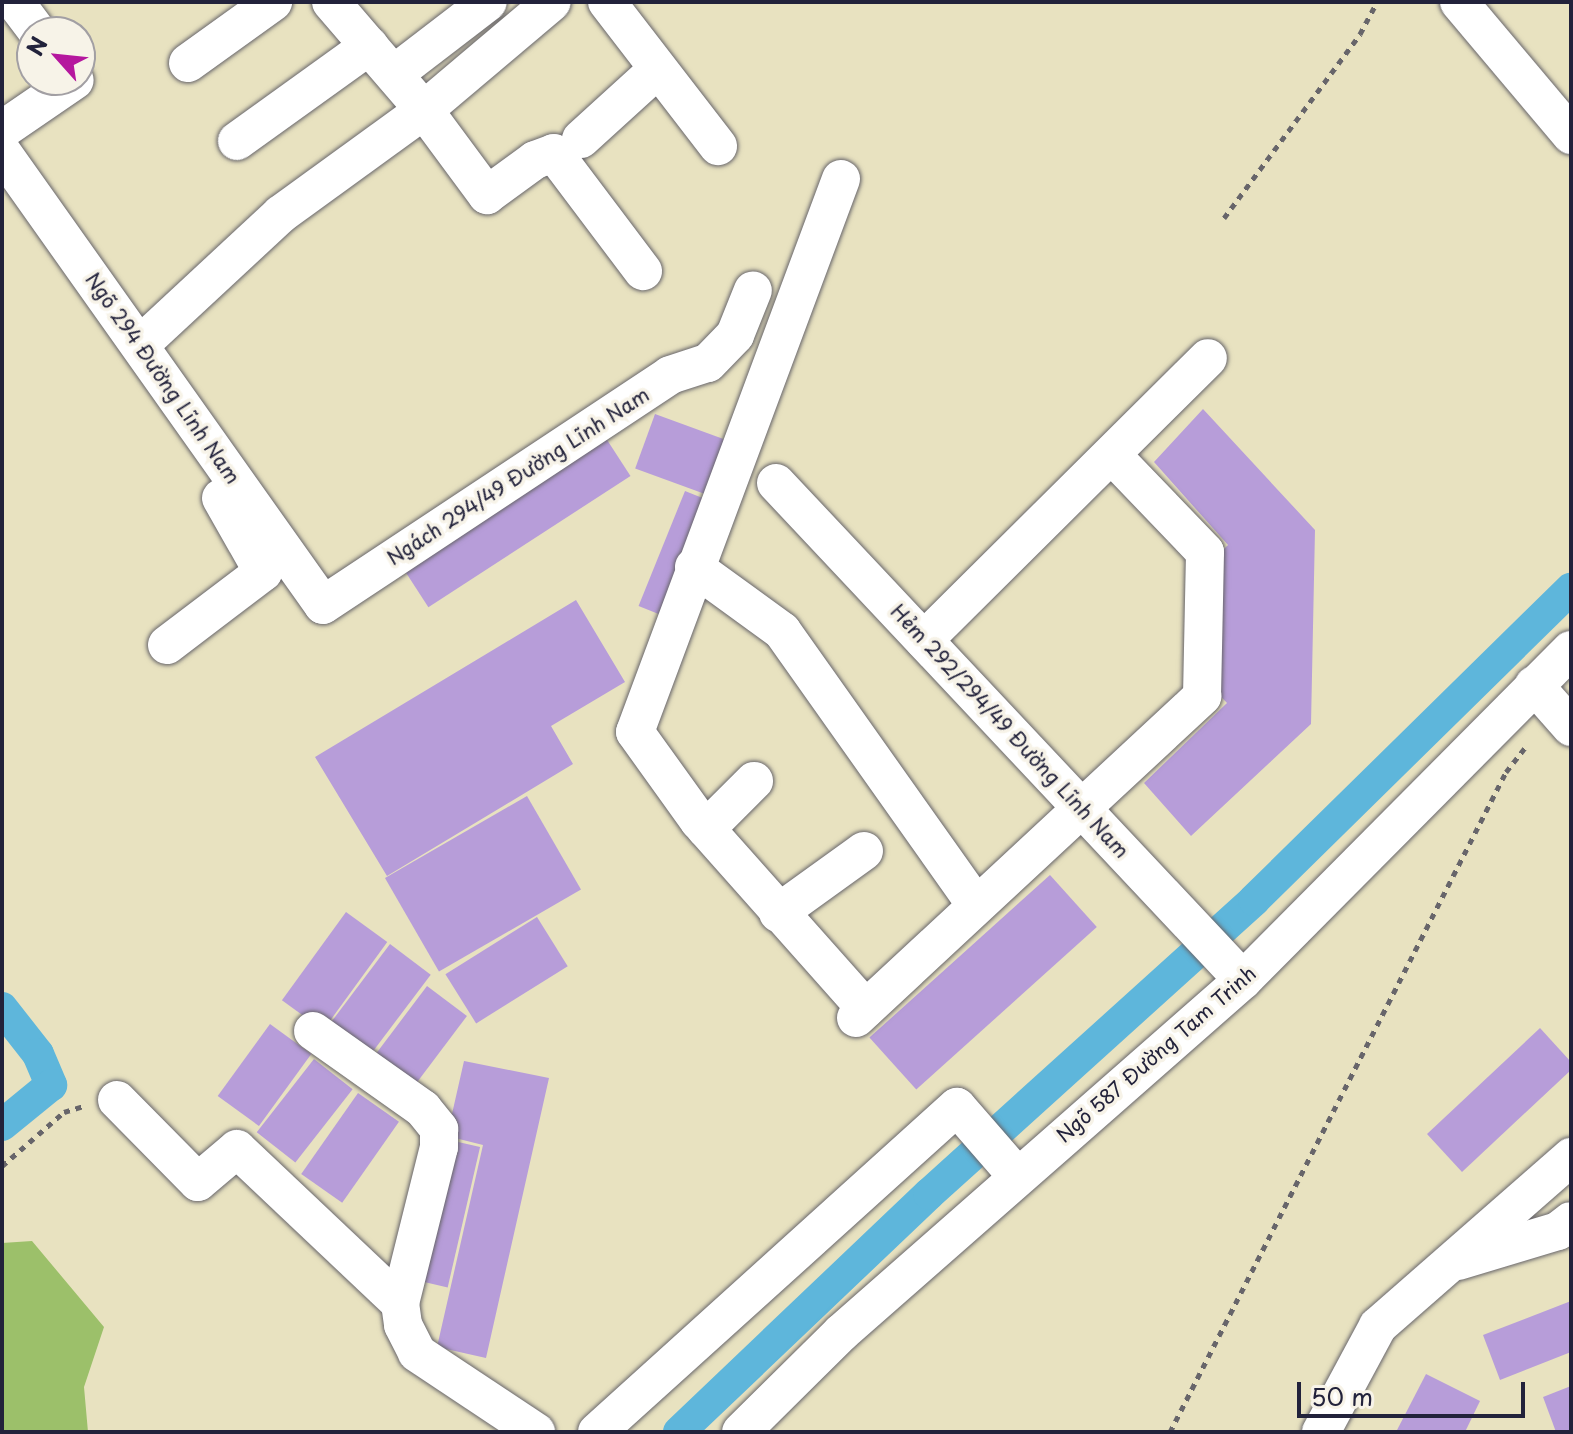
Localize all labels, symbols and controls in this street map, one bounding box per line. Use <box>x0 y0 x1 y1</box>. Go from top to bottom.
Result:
north arrow <box>16 16 96 96</box>
text: N <box>17 31 55 61</box>
street label: Ngõ 294 Đường Lĩnh Nam <box>80 267 246 489</box>
street label: Ngách 294/49 Đường Lĩnh Nam <box>382 382 654 570</box>
street label: Hẻm 292/294/49 Đường Lĩnh Nam <box>886 599 1134 863</box>
street label: Ngõ 587 Đường Tam Trinh <box>1052 961 1260 1147</box>
scale bar <box>1301 1366 1529 1416</box>
text: 50 m <box>1311 1378 1373 1414</box>

